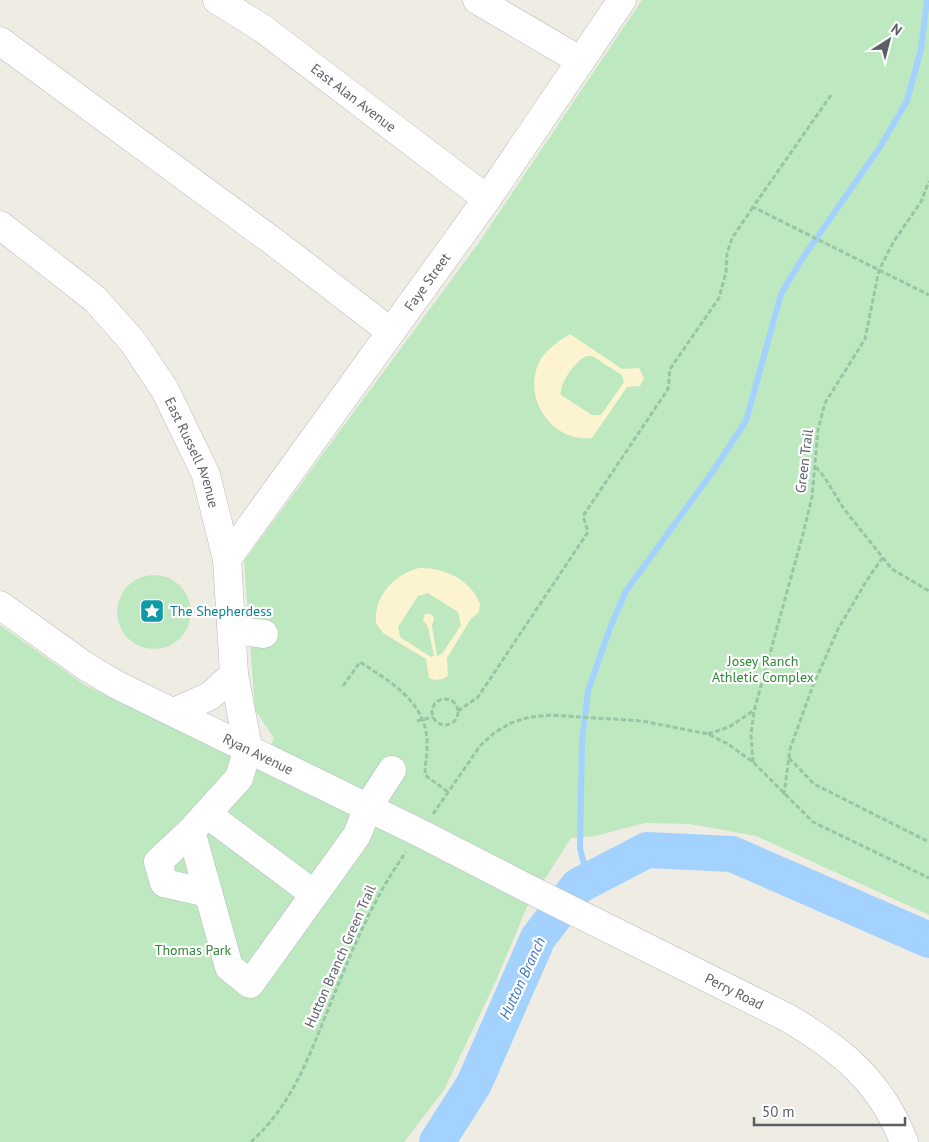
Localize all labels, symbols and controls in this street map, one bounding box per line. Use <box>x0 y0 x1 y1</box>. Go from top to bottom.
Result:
north arrow <box>864 15 914 65</box>
text: N <box>888 19 906 39</box>
street label: East Alan Avenue <box>307 59 400 136</box>
street label: Faye Street <box>400 249 454 314</box>
street label: East Russell Avenue <box>161 394 223 510</box>
street label: Green Trail <box>791 428 817 494</box>
place icon: The Shepherdess <box>139 598 165 624</box>
place label: The Shepherdess <box>170 602 272 620</box>
park label: Josey Ranch Athletic Complex <box>712 652 814 686</box>
street label: Ryan Avenue <box>220 729 296 779</box>
street label: Hutton Branch Green Trail <box>300 882 380 1030</box>
water label: Hutton Branch <box>495 934 549 1022</box>
park label: Thomas Park <box>155 941 232 959</box>
street label: Perry Road <box>702 969 767 1013</box>
scale bar <box>754 1094 905 1126</box>
text: 50 m <box>762 1102 795 1121</box>

